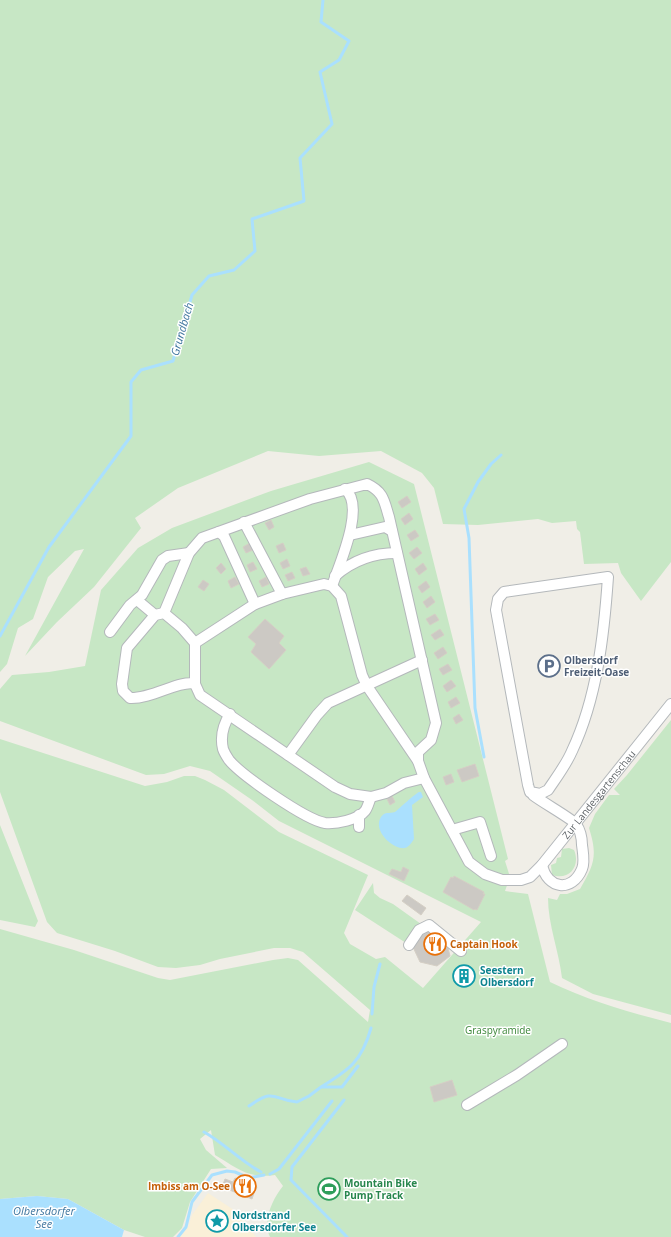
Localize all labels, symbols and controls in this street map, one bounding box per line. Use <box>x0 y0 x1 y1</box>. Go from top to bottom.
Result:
water label: Grundbach <box>167 300 196 357</box>
parking icon: Olbersdorf Freizeit-Oase <box>536 653 562 679</box>
place label: Olbersdorf Freizeit-Oase <box>564 653 629 679</box>
street label: Zur Landesgartenschau <box>559 747 638 842</box>
restaurant icon: Captain Hook <box>422 931 448 957</box>
place label: Captain Hook <box>450 937 518 951</box>
building icon: Seestern Olbersdorf <box>451 963 477 989</box>
place label: Seestern Olbersdorf <box>480 963 535 989</box>
park label: Graspyramide <box>465 1023 531 1037</box>
restaurant icon: Imbiss am O-See <box>232 1173 258 1199</box>
sports icon: Mountain Bike Pump Track <box>316 1176 342 1202</box>
place label: Mountain Bike Pump Track <box>344 1176 417 1202</box>
place label: Imbiss am O-See <box>148 1179 230 1193</box>
water label: Olbersdorfer See <box>13 1203 76 1231</box>
place icon: Nordstrand Olbersdorfer See <box>204 1208 230 1234</box>
place label: Nordstrand Olbersdorfer See <box>232 1208 316 1234</box>

